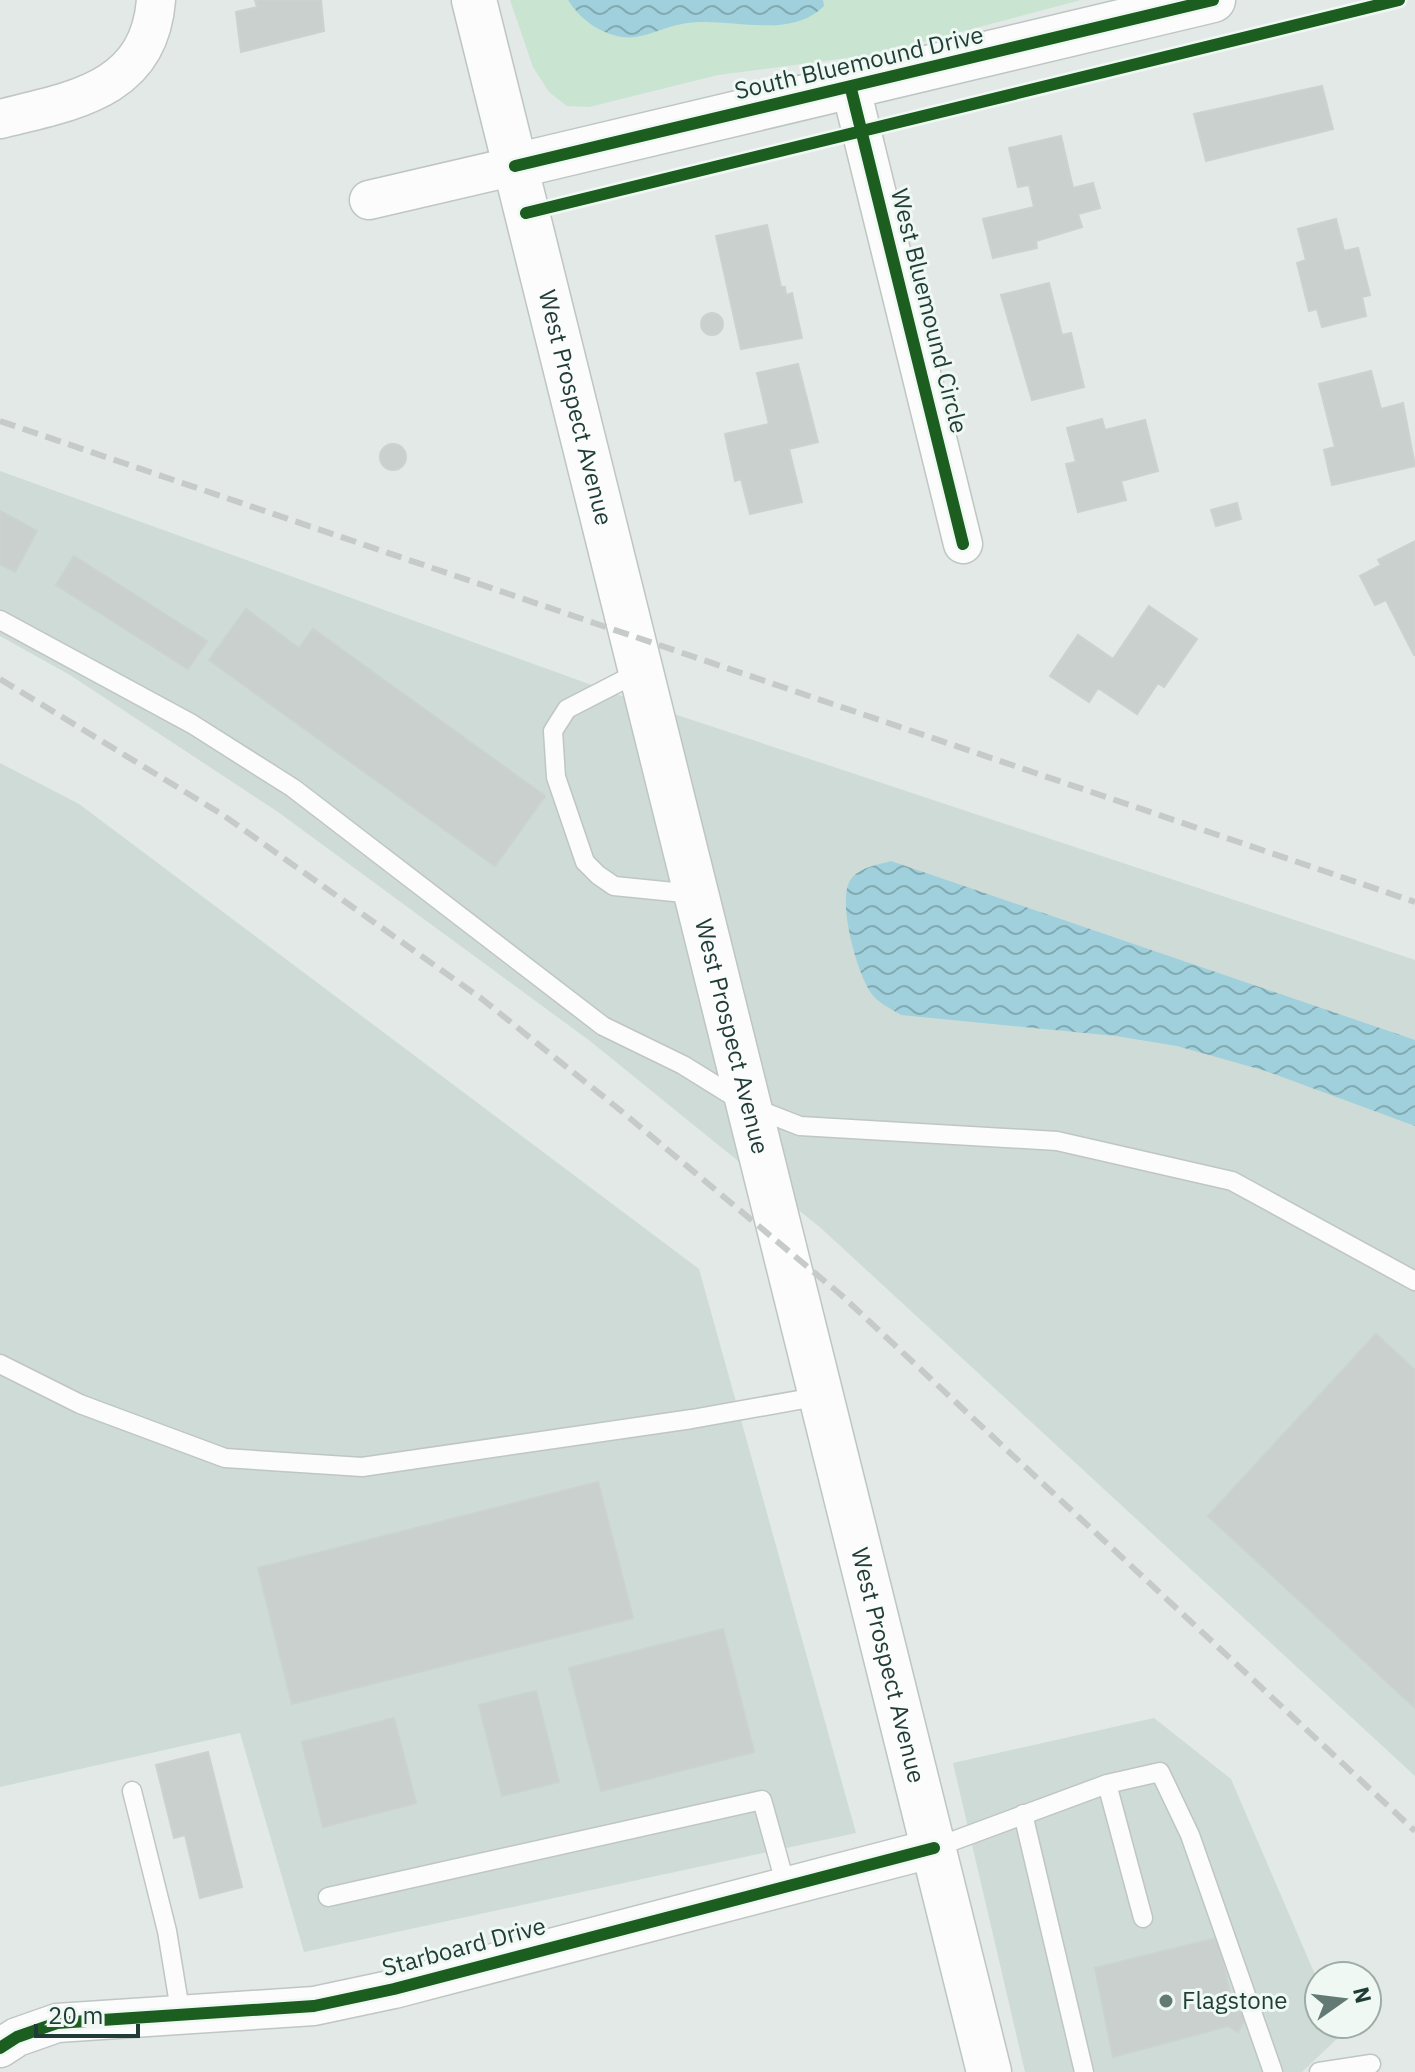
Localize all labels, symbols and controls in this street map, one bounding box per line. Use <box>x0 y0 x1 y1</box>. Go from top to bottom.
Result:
street label: South Bluemound Drive <box>731 18 986 106</box>
street label: West Bluemound Circle <box>884 185 976 437</box>
street label: West Prospect Avenue <box>532 286 621 528</box>
street label: West Prospect Avenue <box>688 915 777 1157</box>
street label: West Prospect Avenue <box>844 1544 934 1786</box>
street label: Starboard Drive <box>378 1909 549 1983</box>
north arrow <box>1303 1960 1383 2040</box>
place label: Flagstone <box>1182 1984 1288 2016</box>
text: N <box>1347 1984 1379 2006</box>
scale bar <box>36 1988 138 2038</box>
marker: Flagstone <box>1157 1992 1175 2010</box>
text: 20 m <box>48 1999 103 2031</box>

